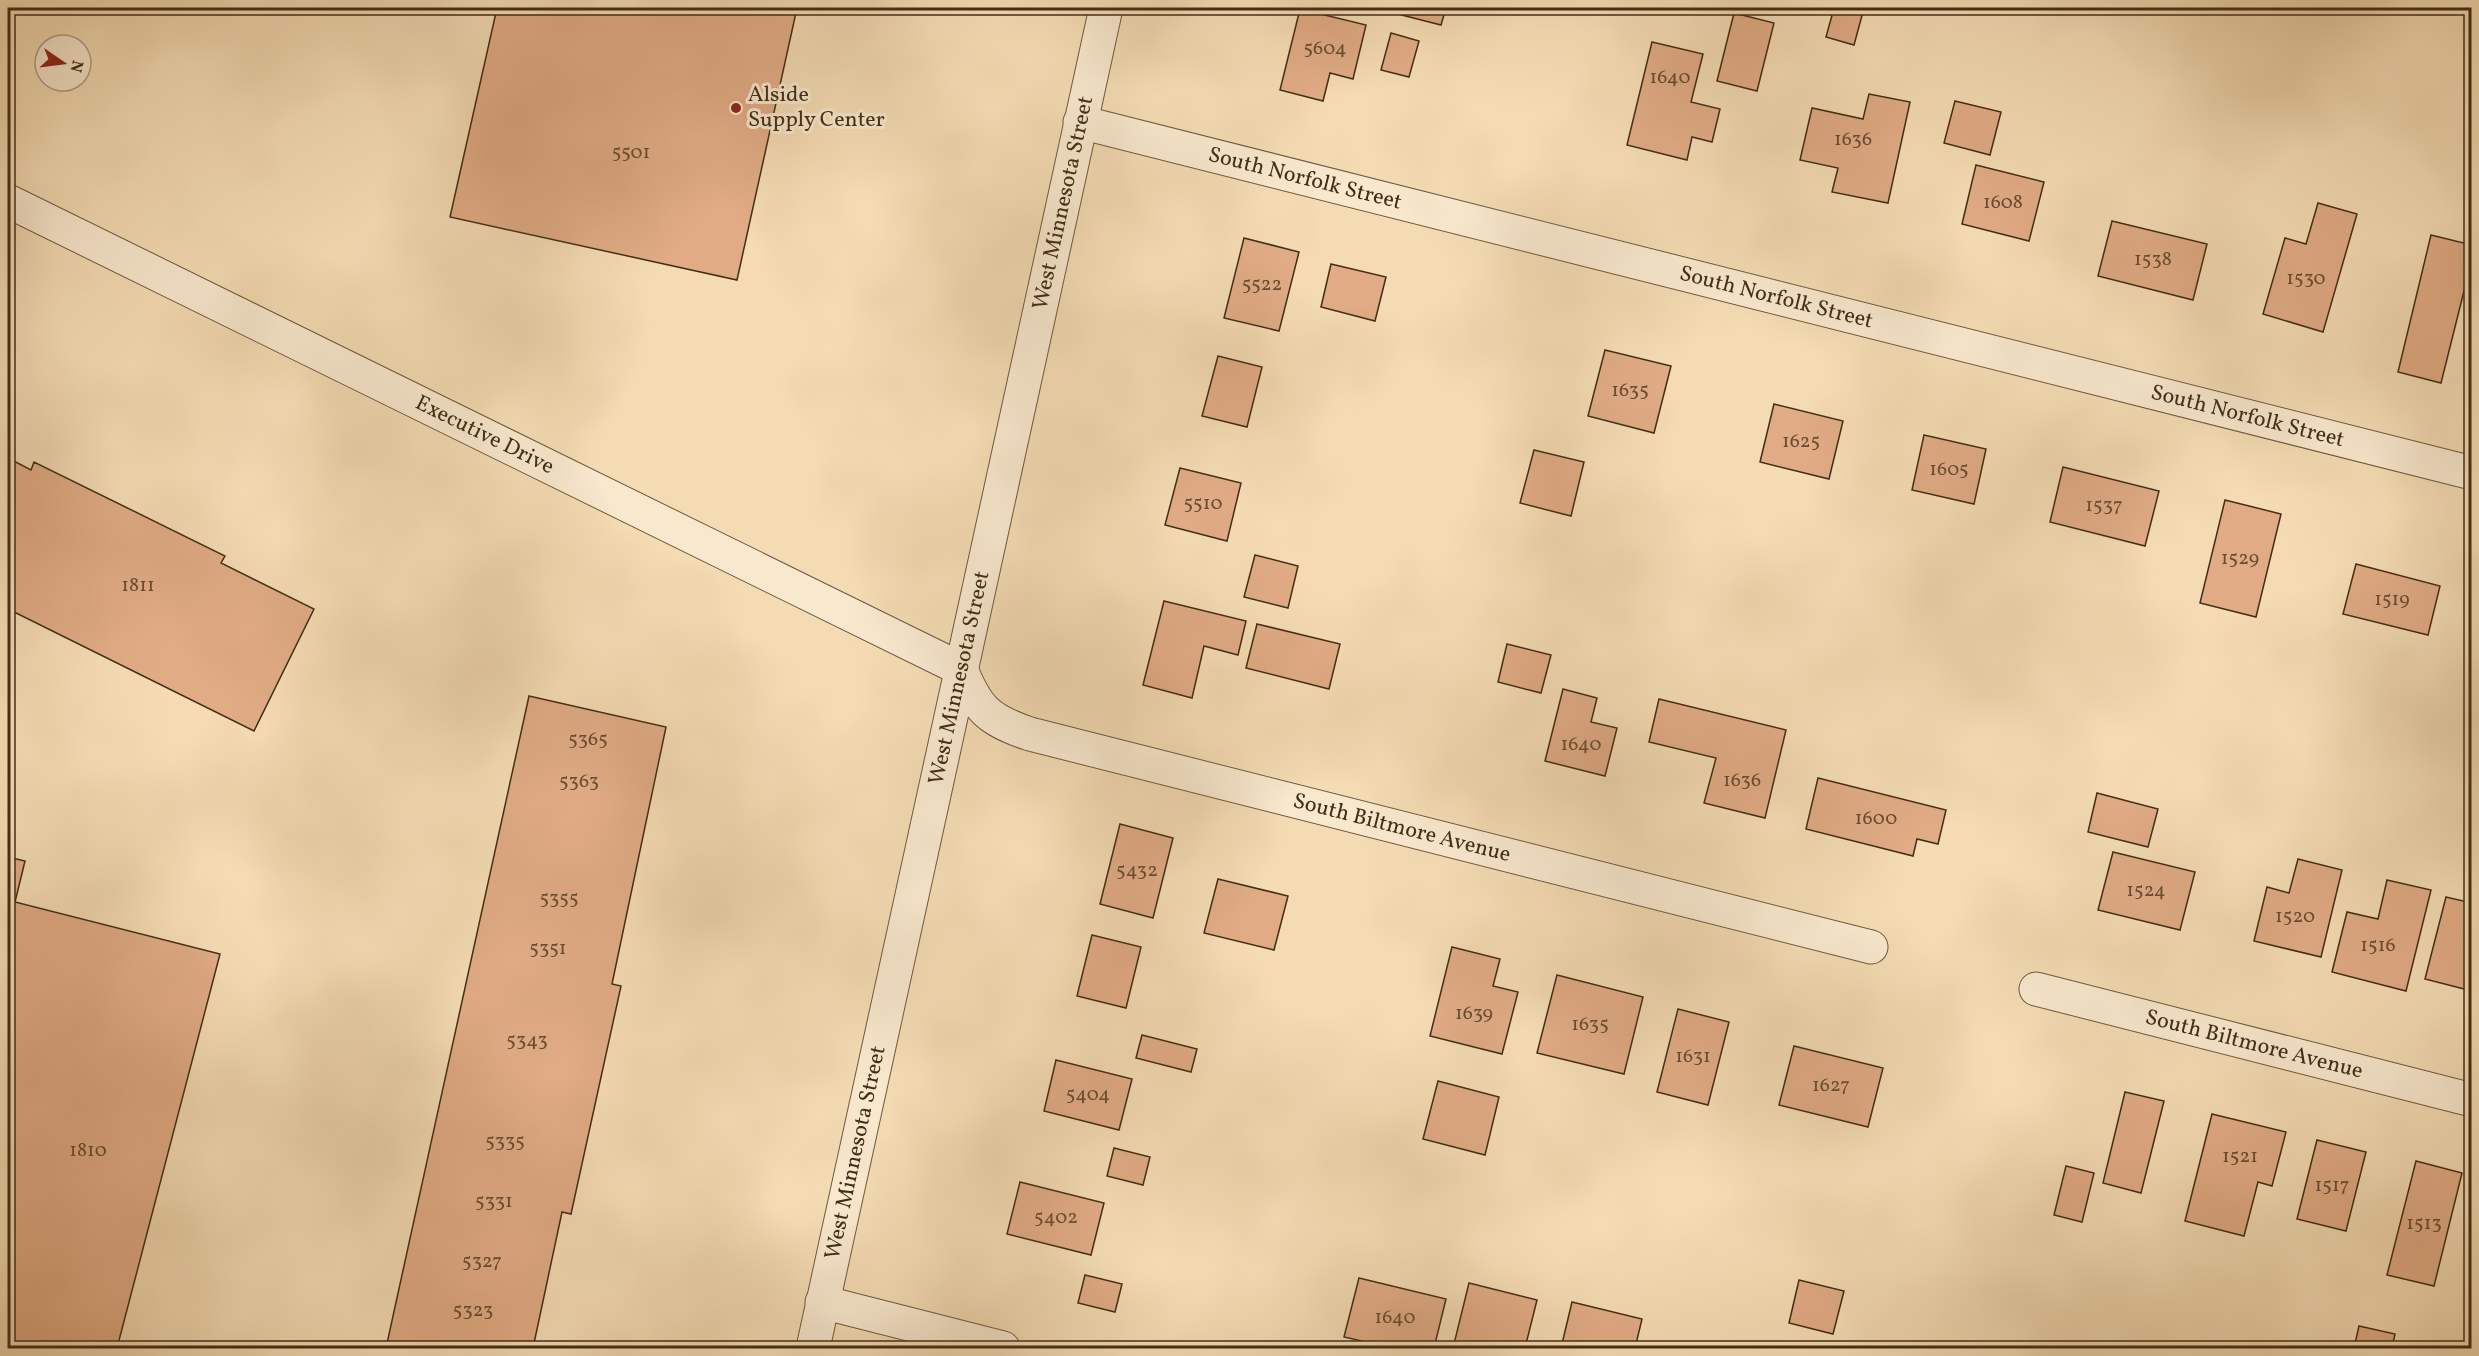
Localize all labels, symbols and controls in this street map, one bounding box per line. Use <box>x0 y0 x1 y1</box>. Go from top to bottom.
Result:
north arrow <box>33 33 93 93</box>
house number: 5604 <box>1303 35 1347 63</box>
text: N <box>63 58 88 75</box>
house number: 1640 <box>1650 64 1690 92</box>
place label: Alside Supply Center <box>748 80 885 136</box>
street label: West Minnesota Street <box>1025 93 1102 313</box>
marker: Alside Supply Center <box>729 101 743 115</box>
house number: 1636 <box>1834 126 1872 154</box>
house number: 5501 <box>612 139 650 167</box>
street label: South Norfolk Street <box>1205 139 1405 218</box>
house number: 1608 <box>1983 189 2023 217</box>
house number: 1538 <box>2134 246 2172 274</box>
street label: South Norfolk Street <box>1676 258 1877 337</box>
house number: 1530 <box>2286 265 2326 293</box>
house number: 5522 <box>1242 271 1282 299</box>
house number: 1635 <box>1611 377 1649 405</box>
street label: South Norfolk Street <box>2147 377 2348 456</box>
street label: Executive Drive <box>410 388 559 482</box>
house number: 1625 <box>1782 428 1820 456</box>
house number: 1605 <box>1929 456 1969 484</box>
house number: 5510 <box>1183 490 1223 518</box>
house number: 1537 <box>2085 492 2123 520</box>
house number: 1529 <box>2221 545 2259 573</box>
street label: West Minnesota Street <box>921 568 998 788</box>
house number: 1811 <box>121 572 155 600</box>
house number: 1519 <box>2374 586 2410 614</box>
house number: 5365 <box>568 726 608 754</box>
house number: 1640 <box>1561 731 1601 759</box>
house number: 1636 <box>1723 767 1761 795</box>
house number: 5363 <box>559 768 599 796</box>
street label: South Biltmore Avenue <box>1290 786 1514 871</box>
house number: 1600 <box>1855 805 1897 833</box>
house number: 5432 <box>1116 857 1158 885</box>
house number: 1524 <box>2126 877 2166 905</box>
house number: 5355 <box>539 885 579 913</box>
house number: 1520 <box>2275 903 2315 931</box>
house number: 1516 <box>2360 932 2396 960</box>
house number: 5351 <box>529 935 567 963</box>
house number: 1639 <box>1455 1000 1493 1028</box>
street label: South Biltmore Avenue <box>2142 1002 2366 1087</box>
house number: 1635 <box>1571 1011 1609 1039</box>
house number: 5343 <box>506 1027 548 1055</box>
street label: West Minnesota Street <box>817 1043 894 1262</box>
house number: 1631 <box>1675 1043 1711 1071</box>
house number: 1627 <box>1812 1072 1850 1100</box>
house number: 5404 <box>1066 1081 1110 1109</box>
house number: 5335 <box>485 1128 525 1156</box>
house number: 1810 <box>69 1137 107 1165</box>
house number: 1521 <box>2222 1143 2258 1171</box>
house number: 1517 <box>2315 1172 2349 1200</box>
house number: 5331 <box>475 1188 513 1216</box>
house number: 5402 <box>1034 1204 1078 1232</box>
house number: 1513 <box>2406 1210 2442 1238</box>
house number: 5327 <box>462 1248 502 1276</box>
house number: 5323 <box>453 1297 493 1325</box>
house number: 1640 <box>1375 1304 1415 1332</box>

